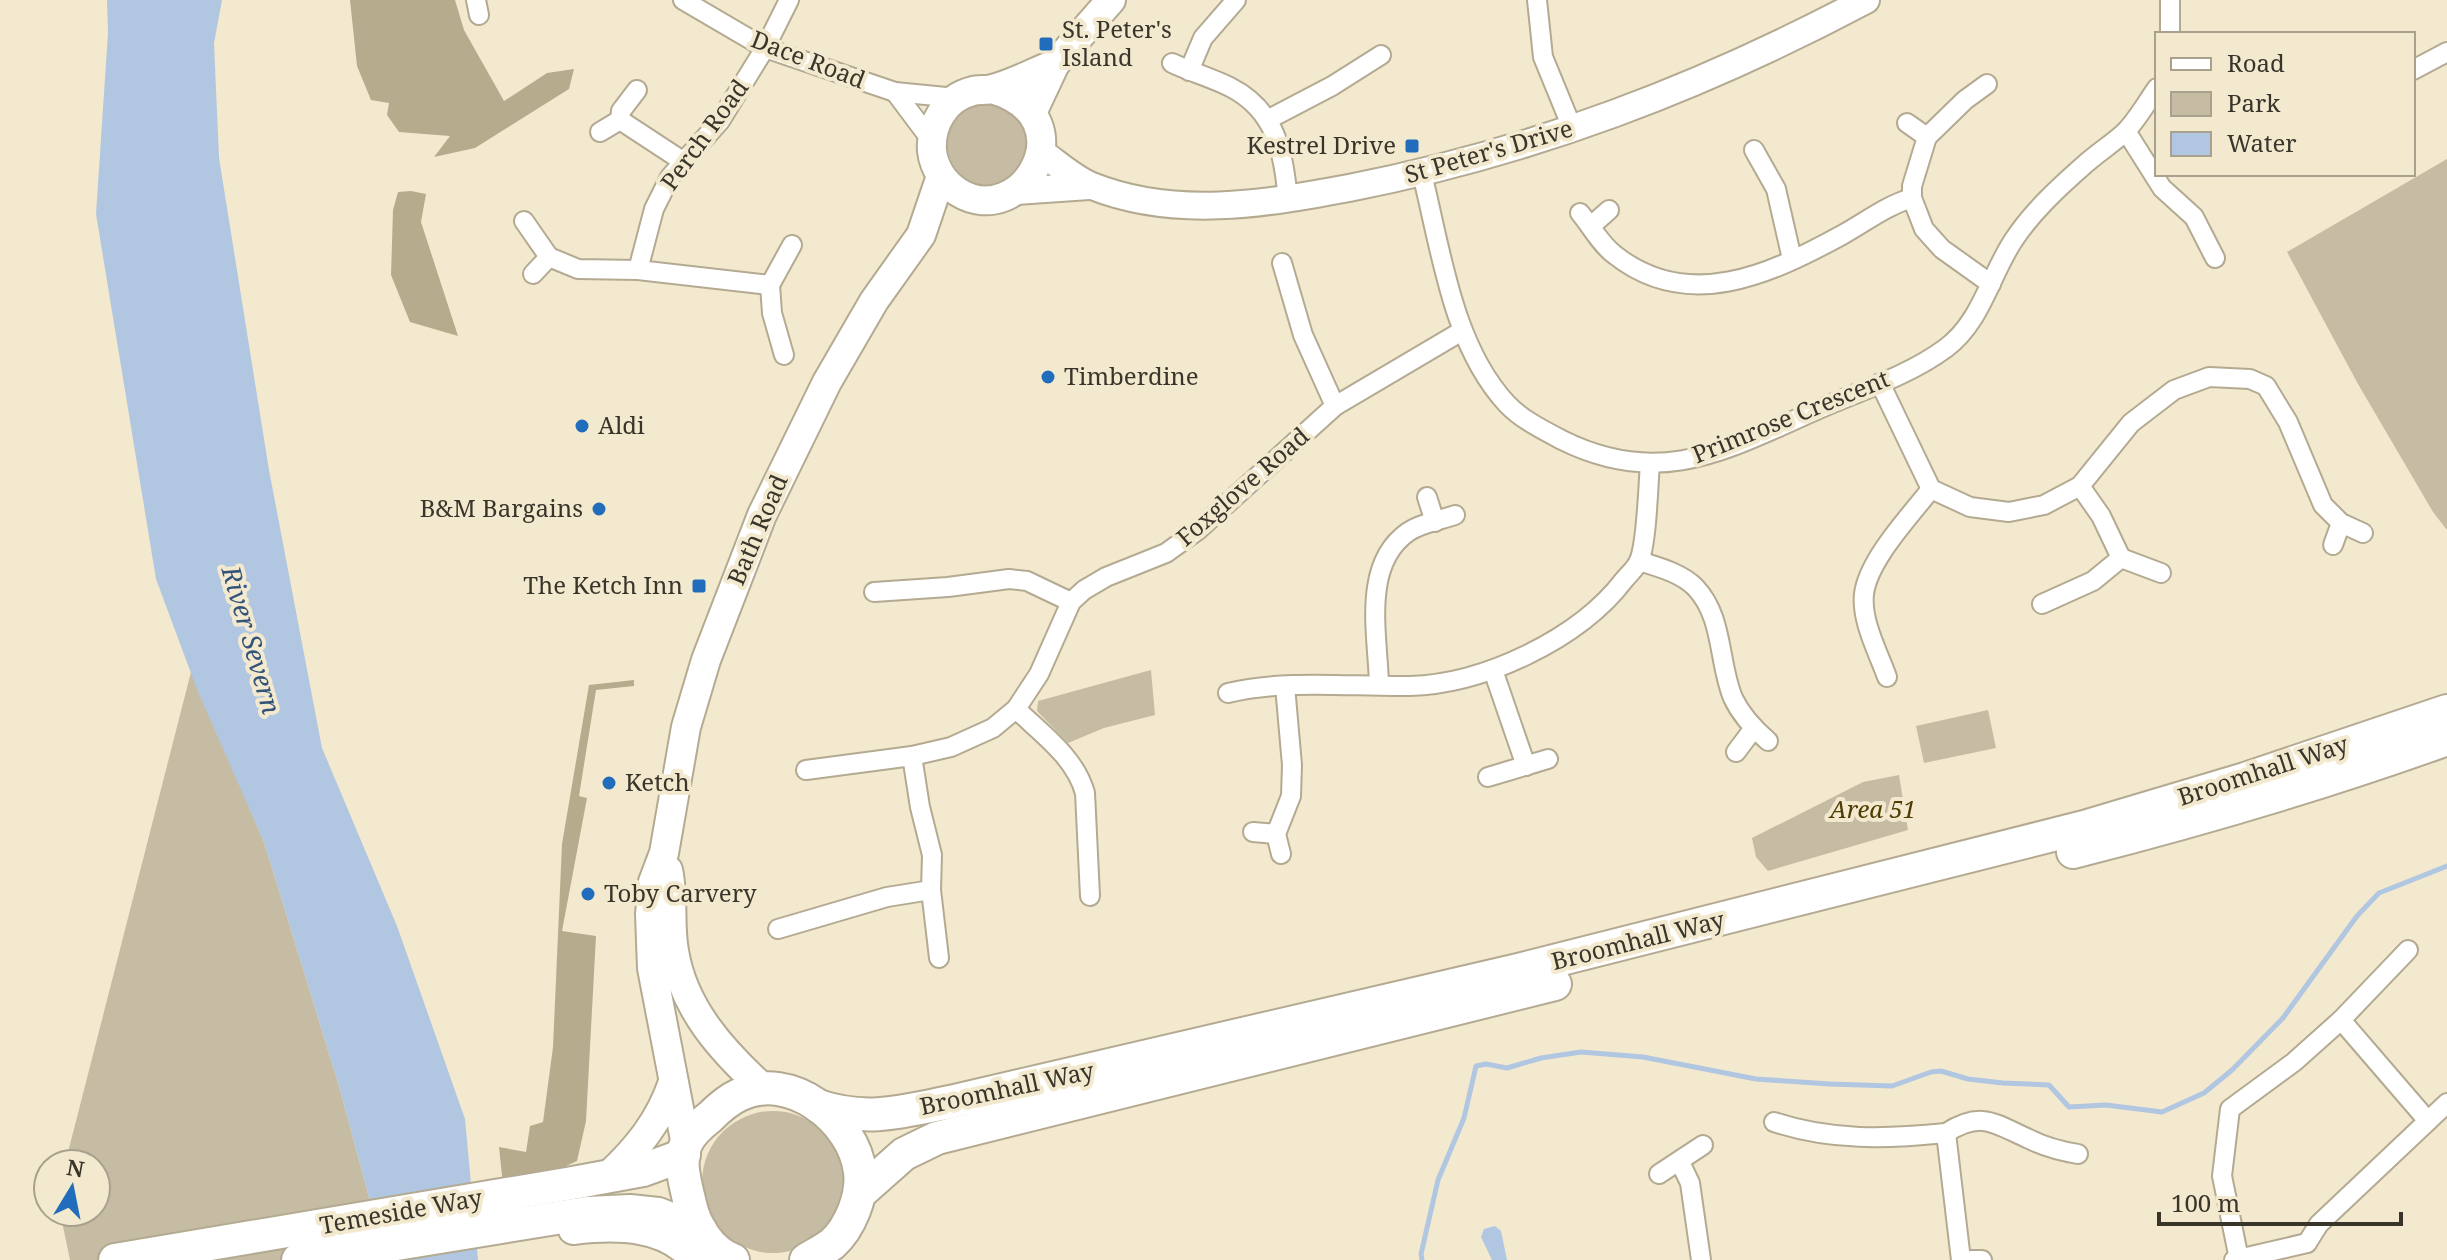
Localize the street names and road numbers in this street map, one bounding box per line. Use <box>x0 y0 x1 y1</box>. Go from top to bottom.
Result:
street label: Dace Road <box>747 22 871 96</box>
street label: Perch Road <box>652 72 755 196</box>
street label: St Peter's Drive <box>1401 111 1576 190</box>
street label: Primrose Crescent <box>1687 361 1894 470</box>
street label: Foxglove Road <box>1169 419 1316 553</box>
street label: Bath Road <box>719 469 795 590</box>
street label: Broomhall Way <box>2173 726 2352 813</box>
street label: Broomhall Way <box>1548 902 1728 977</box>
street label: Broomhall Way <box>917 1053 1097 1122</box>
street label: Temeside Way <box>317 1180 485 1241</box>

